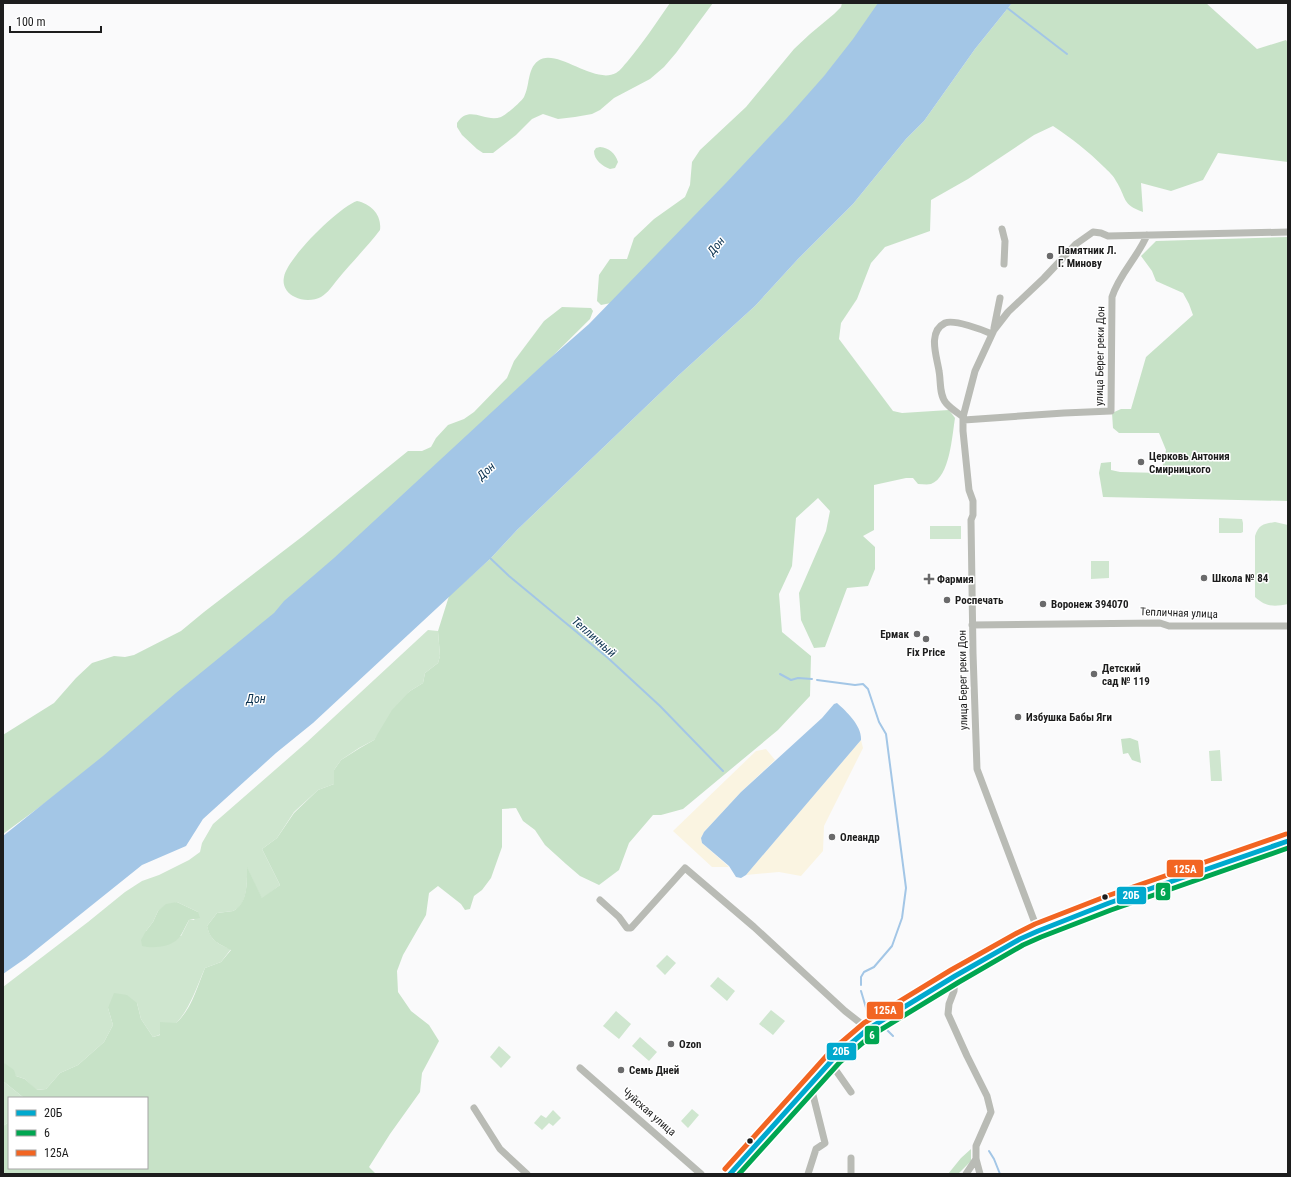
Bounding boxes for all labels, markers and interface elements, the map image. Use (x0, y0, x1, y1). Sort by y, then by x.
scale bar (10, 8, 101, 34)
text: 100 m (16, 15, 46, 29)
water label: Дон (704, 234, 728, 259)
place label: Памятник Л. Г. Минову (1058, 244, 1117, 270)
marker: Памятник Л. Г. Минову (1045, 251, 1055, 261)
street label: улица Берег реки Дон (1093, 306, 1107, 406)
place label: Церковь Антония Смирницкого (1149, 450, 1230, 476)
marker: Церковь Антония Смирницкого (1136, 457, 1146, 467)
water label: Дон (473, 459, 498, 483)
place label: Школа № 84 (1212, 572, 1269, 585)
place label: Фармия (937, 573, 974, 586)
marker: Школа № 84 (1199, 573, 1209, 583)
marker: Фармия (924, 574, 934, 584)
place label: Роспечать (955, 594, 1004, 607)
marker: Роспечать (942, 595, 952, 605)
place label: Воронеж 394070 (1051, 598, 1129, 611)
marker: Воронеж 394070 (1038, 599, 1048, 609)
street label: Тепличная улица (1140, 605, 1218, 621)
water label: Тепличный (569, 614, 619, 660)
place label: Ермак (880, 628, 909, 641)
marker: Ермак (912, 629, 922, 639)
street label: улица Берег реки Дон (956, 630, 970, 730)
marker: Fix Price (921, 634, 931, 644)
place label: Fix Price (907, 646, 945, 659)
place label: Детский сад № 119 (1102, 662, 1150, 688)
marker: Детский сад № 119 (1089, 669, 1099, 679)
water label: Дон (245, 692, 266, 706)
place label: Избушка Бабы Яги (1026, 711, 1112, 724)
marker: Избушка Бабы Яги (1013, 712, 1023, 722)
place label: Олеандр (840, 831, 880, 844)
marker: Олеандр (827, 832, 837, 842)
line badge: 125А (1166, 859, 1204, 878)
text: 125А (1173, 863, 1197, 876)
line badge: 6 (1155, 882, 1171, 901)
line badge: 20Б (1116, 886, 1147, 905)
text: 6 (1160, 886, 1166, 899)
text: 20Б (1122, 889, 1140, 902)
unlabelled marker (1100, 892, 1110, 902)
line badge: 125А (866, 1001, 904, 1020)
text: 125А (873, 1004, 897, 1017)
line badge: 6 (864, 1025, 880, 1045)
text: 6 (869, 1029, 875, 1042)
place label: Ozon (679, 1038, 701, 1051)
marker: Ozon (666, 1039, 676, 1049)
line badge: 20Б (826, 1042, 857, 1061)
text: 20Б (832, 1045, 850, 1058)
place label: Семь Дней (629, 1064, 679, 1077)
marker: Семь Дней (616, 1065, 626, 1075)
street label: Чуйская улица (620, 1085, 678, 1139)
legend (8, 1097, 148, 1169)
text: 20Б (44, 1106, 63, 1120)
text: 6 (44, 1126, 50, 1140)
unlabelled marker (745, 1136, 755, 1146)
text: 125А (44, 1146, 69, 1160)

